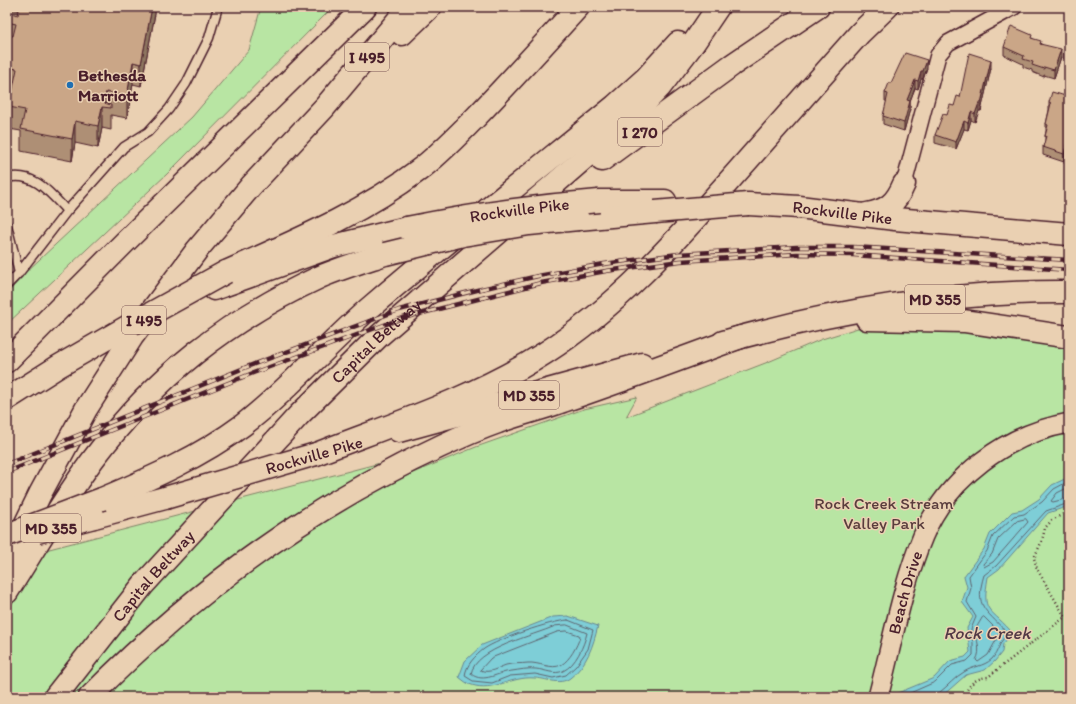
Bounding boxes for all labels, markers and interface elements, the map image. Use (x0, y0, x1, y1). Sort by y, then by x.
road number: I 495 (345, 43, 389, 71)
place label: Bethesda Marriott (78, 65, 146, 105)
marker: Bethesda Marriott (65, 80, 75, 90)
road number: I 270 (618, 118, 662, 146)
street label: Rockville Pike (468, 194, 570, 226)
street label: Rockville Pike (792, 197, 894, 229)
road number: MD 355 (905, 285, 965, 313)
street label: Capital Beltway (327, 294, 425, 388)
road number: I 495 (122, 306, 166, 334)
road number: MD 355 (499, 381, 559, 409)
street label: Rockville Pike (263, 432, 365, 478)
park label: Rock Creek Stream Valley Park (814, 493, 954, 533)
road number: MD 355 (21, 514, 81, 542)
street label: Capital Beltway (108, 526, 198, 626)
street label: Beach Drive (884, 548, 926, 636)
water label: Rock Creek (944, 622, 1032, 644)

